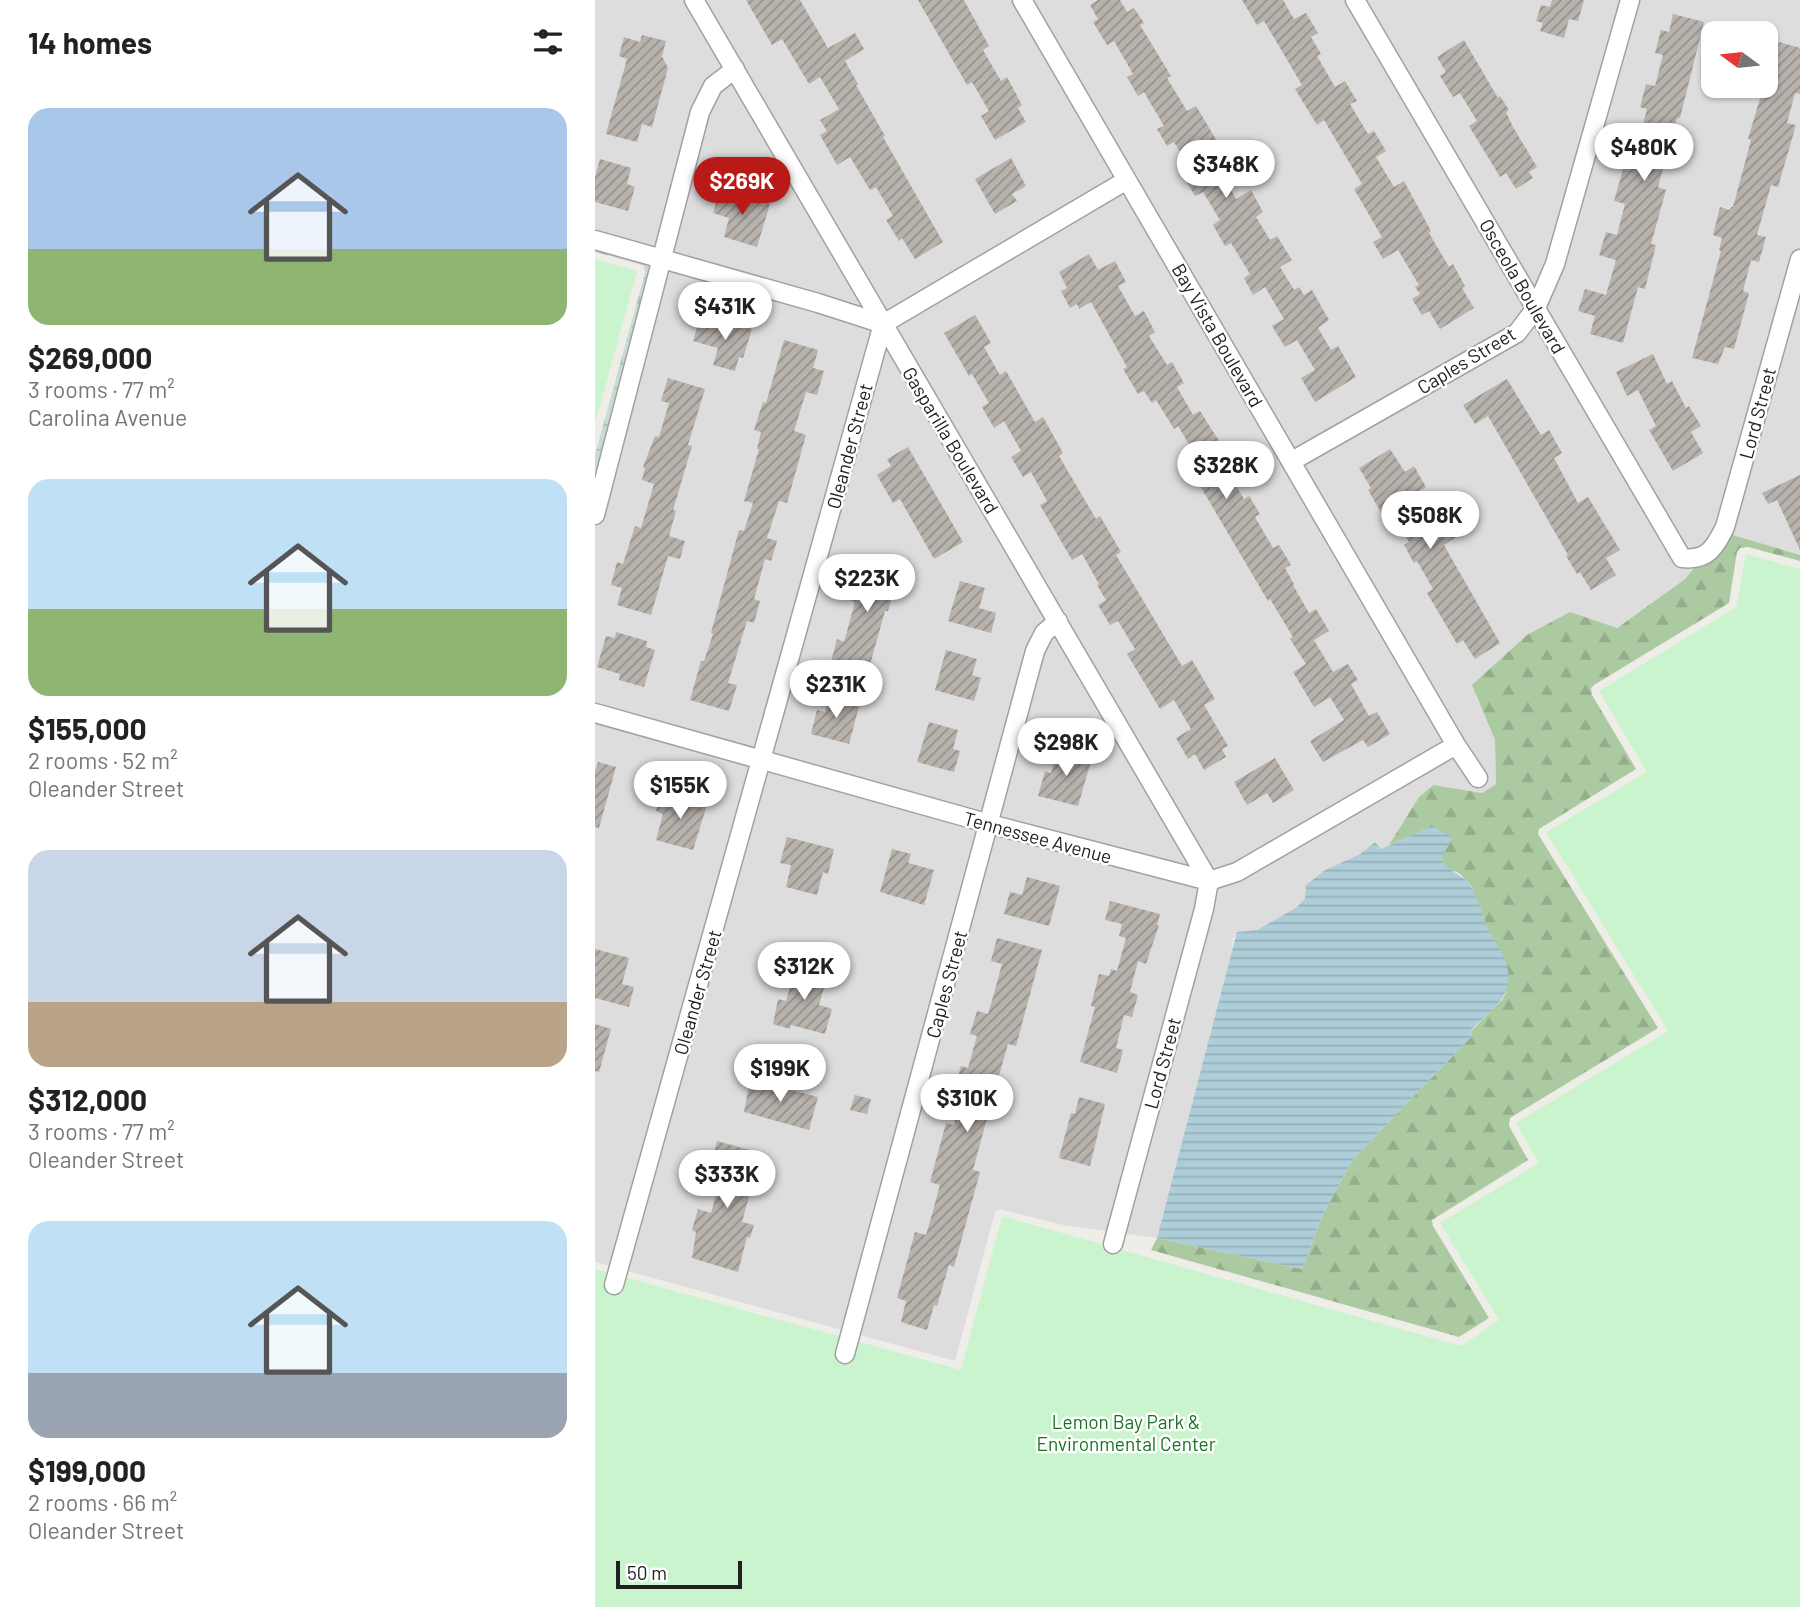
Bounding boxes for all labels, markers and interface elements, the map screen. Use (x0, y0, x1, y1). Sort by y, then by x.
north arrow (1701, 21, 1778, 98)
map controls (1701, 21, 1778, 98)
icon: filters (529, 23, 567, 61)
text: 14 homes (28, 24, 152, 60)
pin: $480K (1595, 124, 1693, 183)
text: $480K (1610, 132, 1678, 160)
pin: $348K (1177, 140, 1275, 200)
text: $348K (1193, 149, 1259, 177)
icon: home (235, 154, 361, 280)
pin: $269K (693, 158, 791, 217)
text: $269K (710, 166, 775, 194)
street label: Osceola Boulevard (1475, 215, 1571, 357)
street label: Bay Vista Boulevard (1168, 259, 1268, 411)
pin: $431K (676, 282, 774, 342)
text: $431K (694, 291, 756, 319)
street label: Caples Street (1413, 322, 1519, 398)
text: $269,000 (28, 339, 152, 375)
street label: Gasparilla Boulevard (898, 363, 1004, 517)
street label: Lord Street (1734, 365, 1780, 461)
text: 3 rooms · 77 m² (28, 375, 175, 403)
street label: Oleander Street (821, 381, 877, 511)
text: Carolina Avenue (28, 403, 187, 431)
pin: $328K (1177, 442, 1275, 501)
text: $328K (1193, 450, 1259, 478)
pin: $508K (1381, 491, 1479, 551)
text: $508K (1397, 500, 1463, 528)
icon: home (235, 525, 361, 651)
pin: $223K (818, 554, 916, 614)
text: $223K (834, 563, 900, 591)
pin: $231K (787, 660, 885, 720)
text: $231K (806, 669, 866, 697)
text: $155,000 (28, 710, 147, 746)
pin: $298K (1017, 718, 1115, 778)
text: $298K (1033, 727, 1099, 755)
text: 2 rooms · 52 m² (28, 746, 178, 774)
pin: $155K (631, 762, 729, 821)
text: $155K (650, 770, 710, 798)
text: Oleander Street (28, 774, 184, 802)
street label: Tennessee Avenue (961, 806, 1115, 868)
icon: home (235, 896, 361, 1022)
street label: Oleander Street (668, 927, 726, 1057)
street label: Caples Street (921, 928, 971, 1040)
pin: $312K (755, 942, 853, 1002)
text: $312K (774, 951, 834, 979)
street label: Lord Street (1139, 1015, 1185, 1111)
pin: $199K (731, 1044, 829, 1104)
text: $199K (750, 1053, 810, 1081)
pin: $310K (918, 1074, 1016, 1134)
text: $312,000 (28, 1081, 147, 1117)
text: $310K (936, 1083, 998, 1111)
text: 3 rooms · 77 m² (28, 1117, 175, 1145)
text: Oleander Street (28, 1145, 184, 1173)
pin: $333K (678, 1150, 776, 1210)
text: $333K (695, 1159, 759, 1187)
icon: home (235, 1267, 361, 1393)
park label: Lemon Bay Park & Environmental Center (1036, 1410, 1216, 1455)
text: $199,000 (28, 1452, 146, 1488)
text: 2 rooms · 66 m² (28, 1488, 177, 1516)
text: Oleander Street (28, 1516, 184, 1544)
scale bar (616, 1558, 742, 1590)
text: 50 m (627, 1561, 667, 1584)

